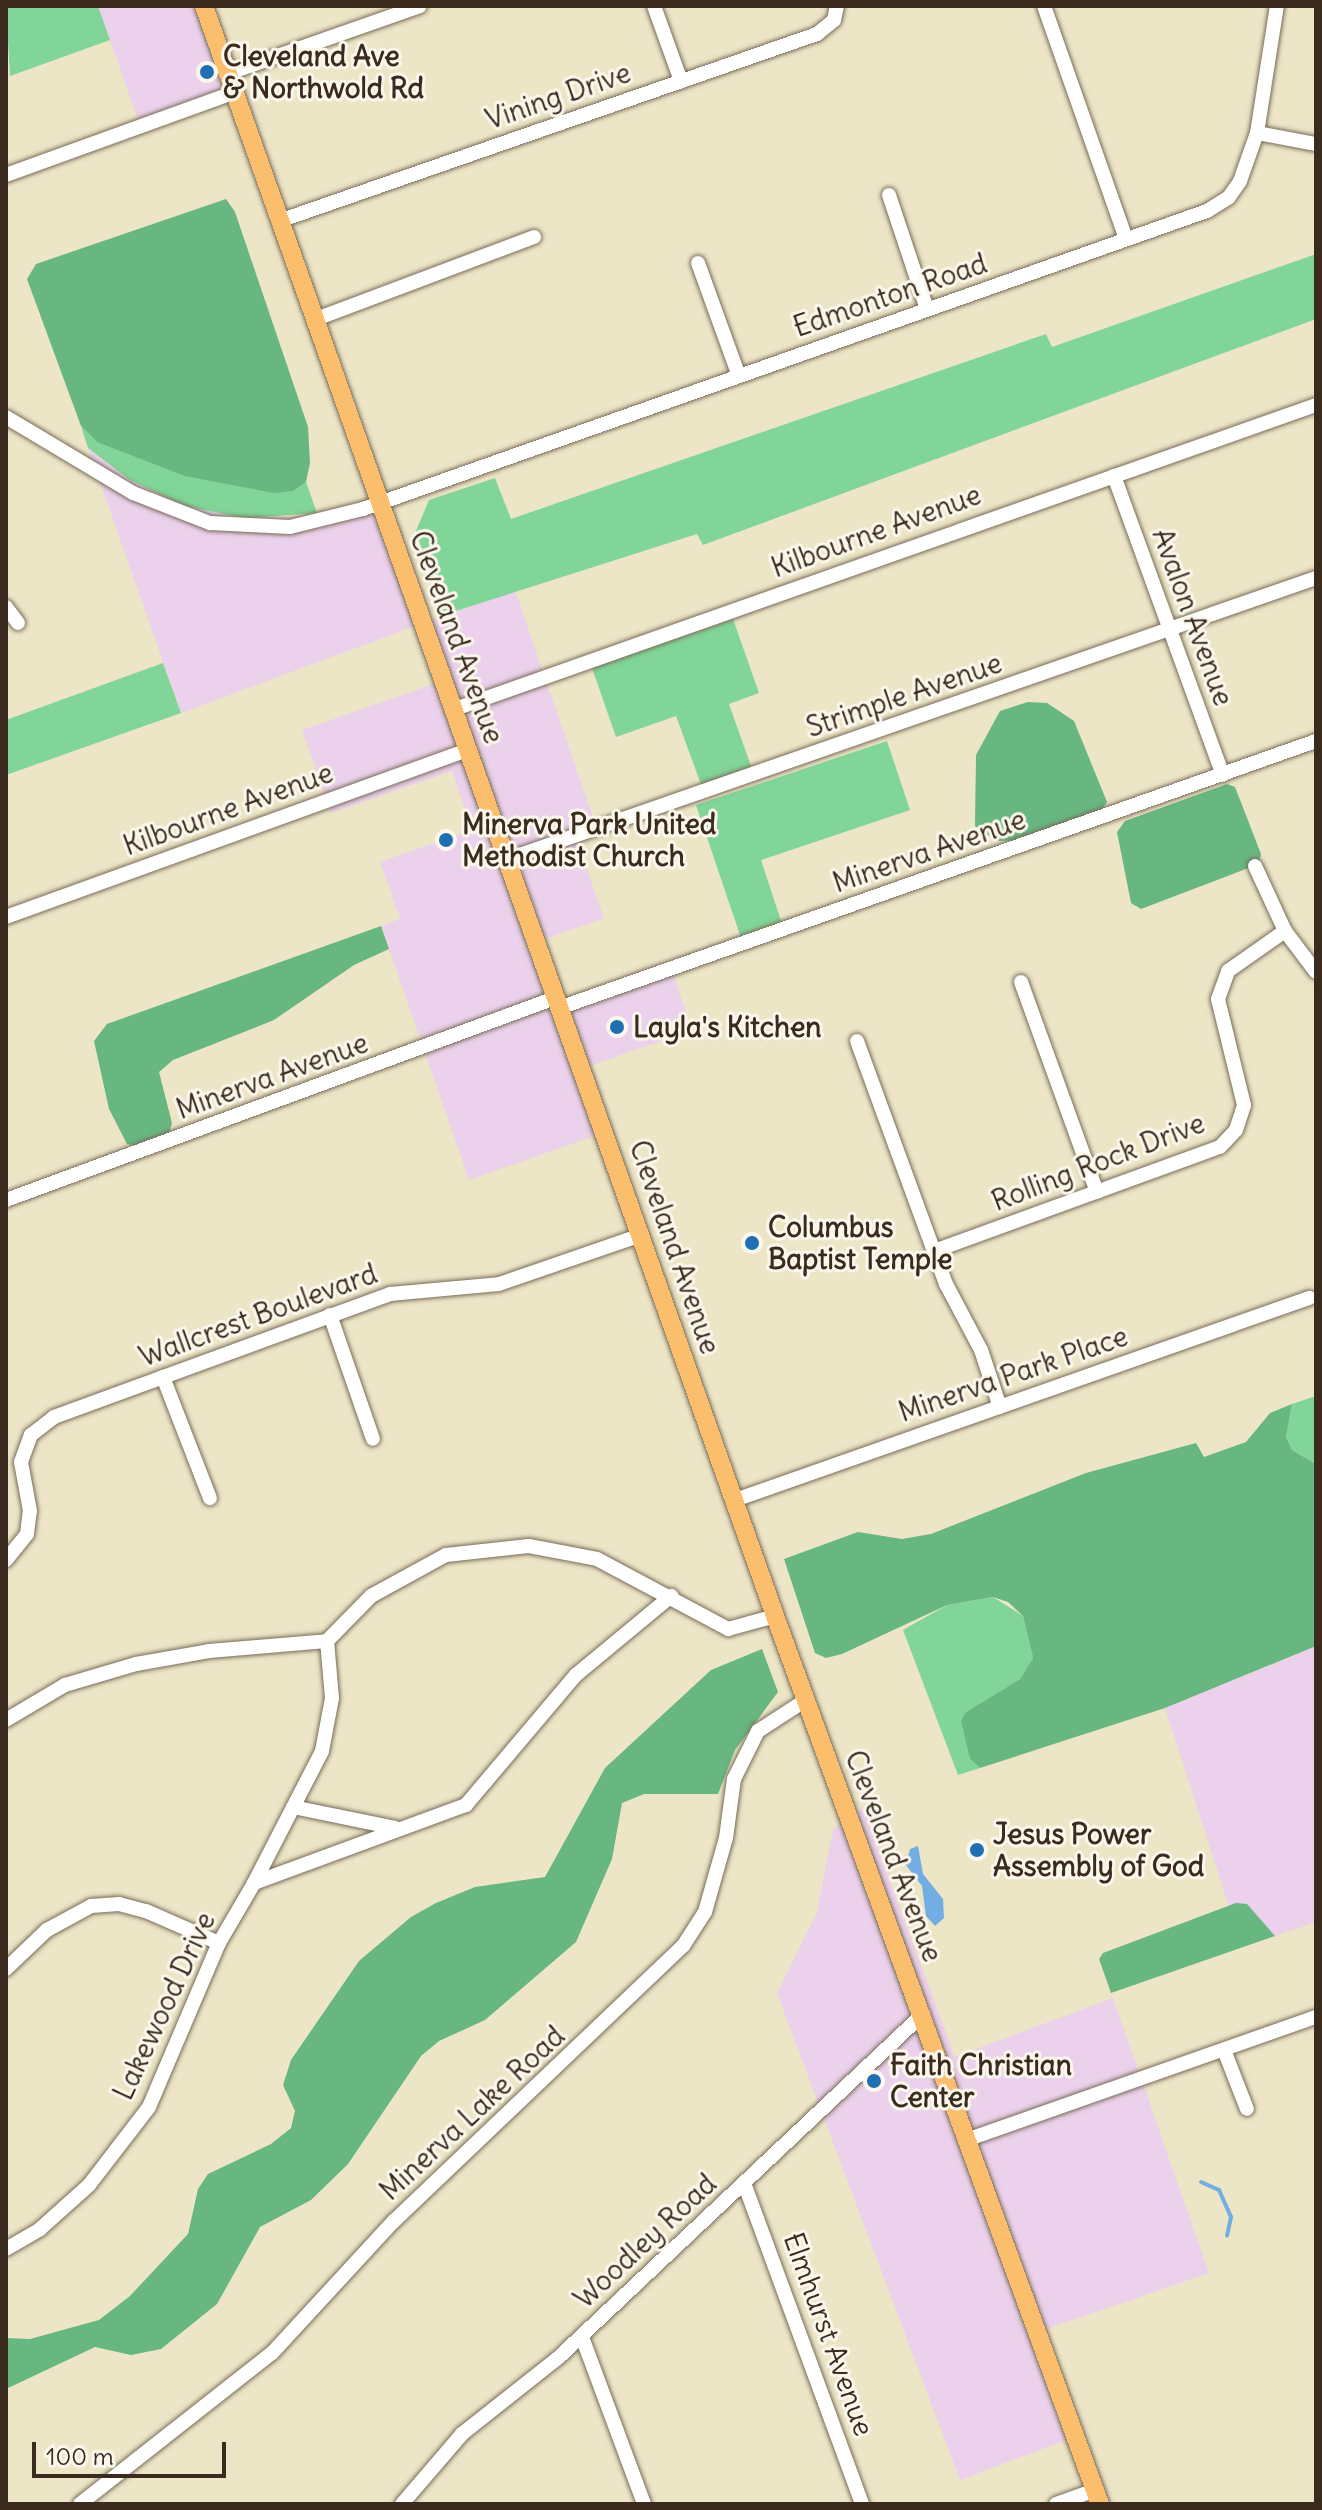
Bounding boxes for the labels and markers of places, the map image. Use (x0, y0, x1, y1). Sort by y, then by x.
place label: Cleveland Ave & Northwold Rd (223, 39, 424, 105)
marker: Cleveland Ave & Northwold Rd (198, 63, 216, 81)
place label: Minerva Park United Methodist Church (462, 807, 716, 873)
marker: Minerva Park United Methodist Church (437, 831, 455, 849)
place label: Layla's Kitchen (633, 1010, 821, 1044)
marker: Layla's Kitchen (608, 1018, 626, 1036)
place label: Columbus Baptist Temple (768, 1210, 952, 1276)
marker: Columbus Baptist Temple (743, 1234, 761, 1252)
place label: Jesus Power Assembly of God (993, 1817, 1204, 1883)
marker: Jesus Power Assembly of God (968, 1841, 986, 1859)
place label: Faith Christian Center (890, 2048, 1072, 2114)
marker: Faith Christian Center (865, 2072, 883, 2090)

